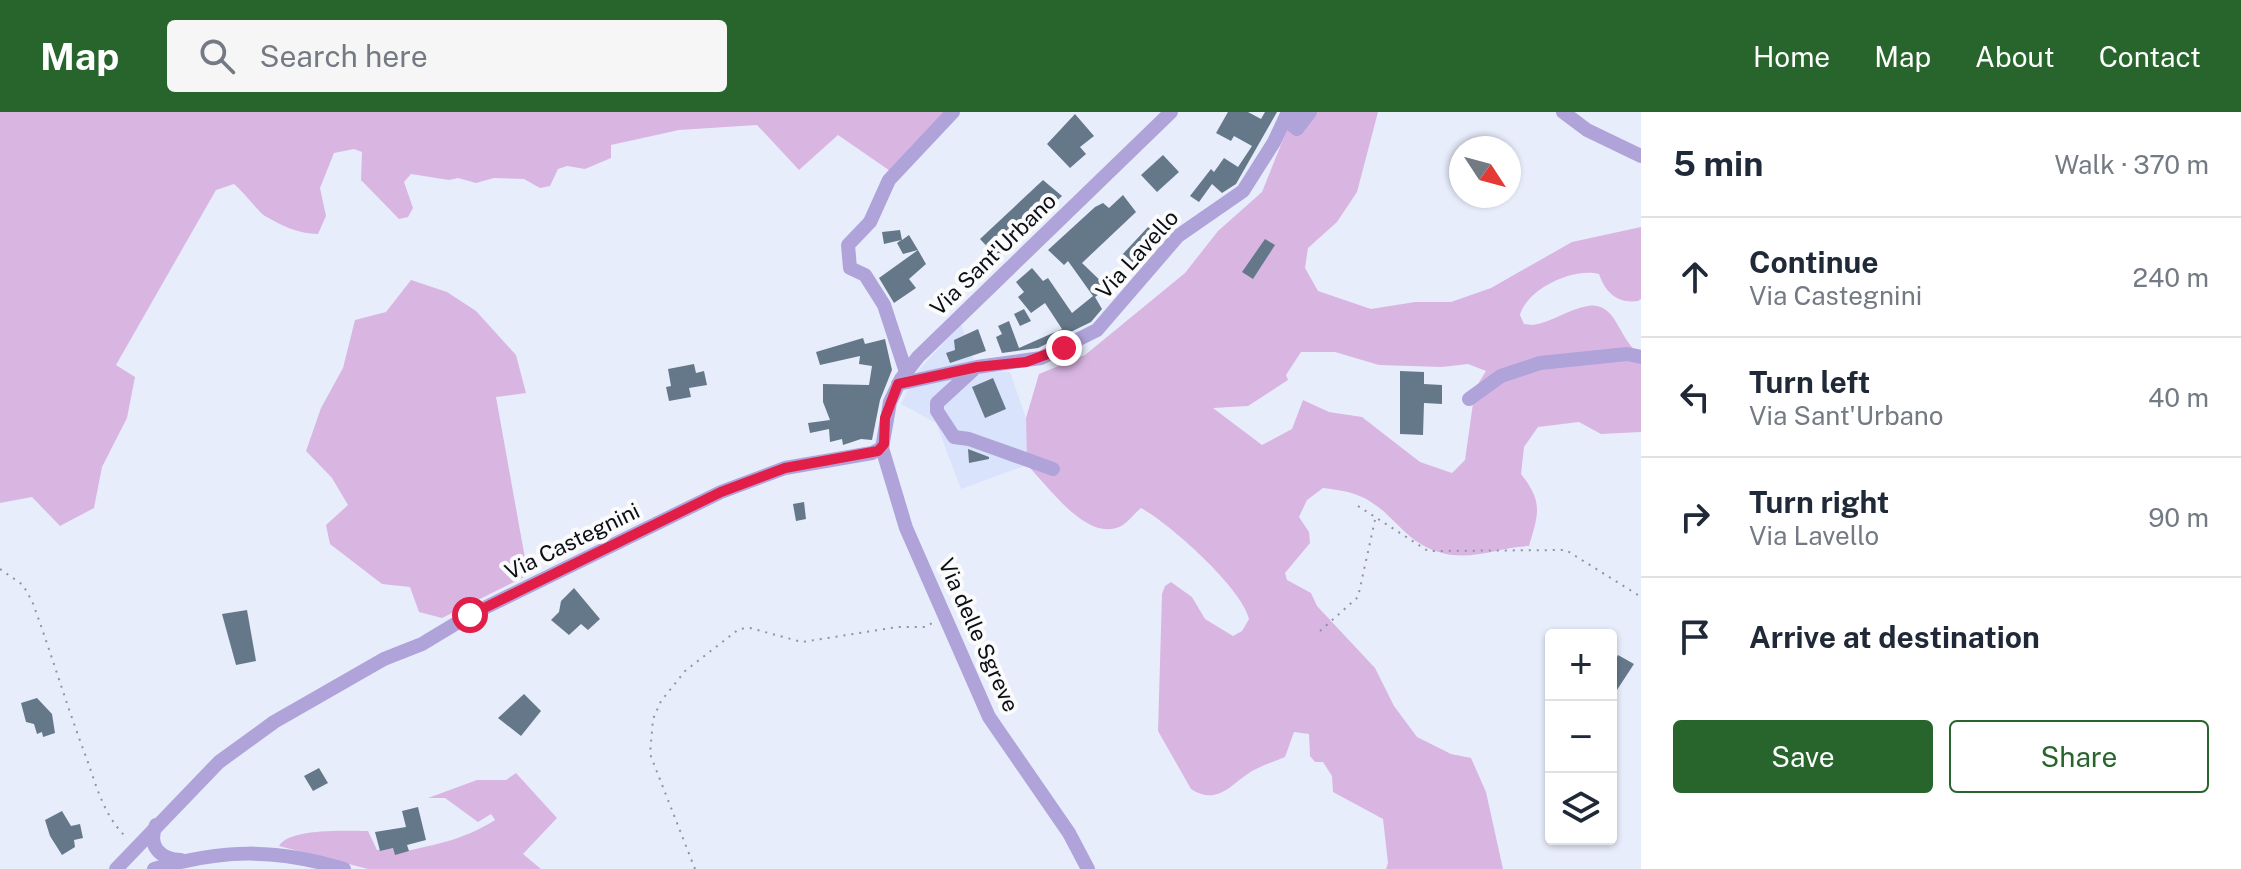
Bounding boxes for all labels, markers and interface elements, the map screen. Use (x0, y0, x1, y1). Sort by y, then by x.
search box (167, 20, 727, 92)
text: Map (40, 34, 119, 79)
icon: search (195, 34, 239, 78)
text: Search here (259, 38, 428, 74)
text: Home (1753, 40, 1830, 73)
text: Map (1874, 40, 1931, 73)
text: About (1975, 40, 2055, 73)
text: Contact (2099, 40, 2201, 73)
north arrow (1449, 136, 1521, 208)
text: 5 min (1673, 144, 1763, 184)
text: Walk · 370 m (2054, 149, 2209, 180)
street label: Via Sant'Urbano (925, 187, 1061, 321)
street label: Via Lavello (1090, 204, 1184, 304)
text: Continue (1749, 244, 1879, 280)
icon: ahead (1673, 255, 1717, 299)
text: 240 m (2132, 262, 2209, 293)
text: Via Castegnini (1749, 280, 1922, 311)
route end (1046, 330, 1082, 366)
text: Turn left (1749, 364, 1870, 400)
icon: left (1673, 375, 1717, 419)
text: 40 m (2148, 382, 2209, 413)
text: Via Sant'Urbano (1749, 400, 1944, 431)
text: Turn right (1749, 484, 1889, 520)
icon: right (1673, 495, 1717, 539)
street label: Via Castegnini (500, 497, 644, 585)
text: 90 m (2148, 502, 2209, 533)
text: Via Lavello (1749, 520, 1879, 551)
street label: Via delle Sgreve (934, 554, 1024, 716)
route start (452, 597, 488, 633)
icon: arrive (1673, 615, 1717, 659)
text: Arrive at destination (1749, 619, 2040, 655)
map controls (1545, 629, 1617, 845)
button: + (1545, 629, 1617, 701)
button: − (1545, 701, 1617, 773)
button: Save (1673, 720, 1933, 793)
button: Share (1949, 720, 2209, 793)
button: layers (1545, 773, 1617, 845)

